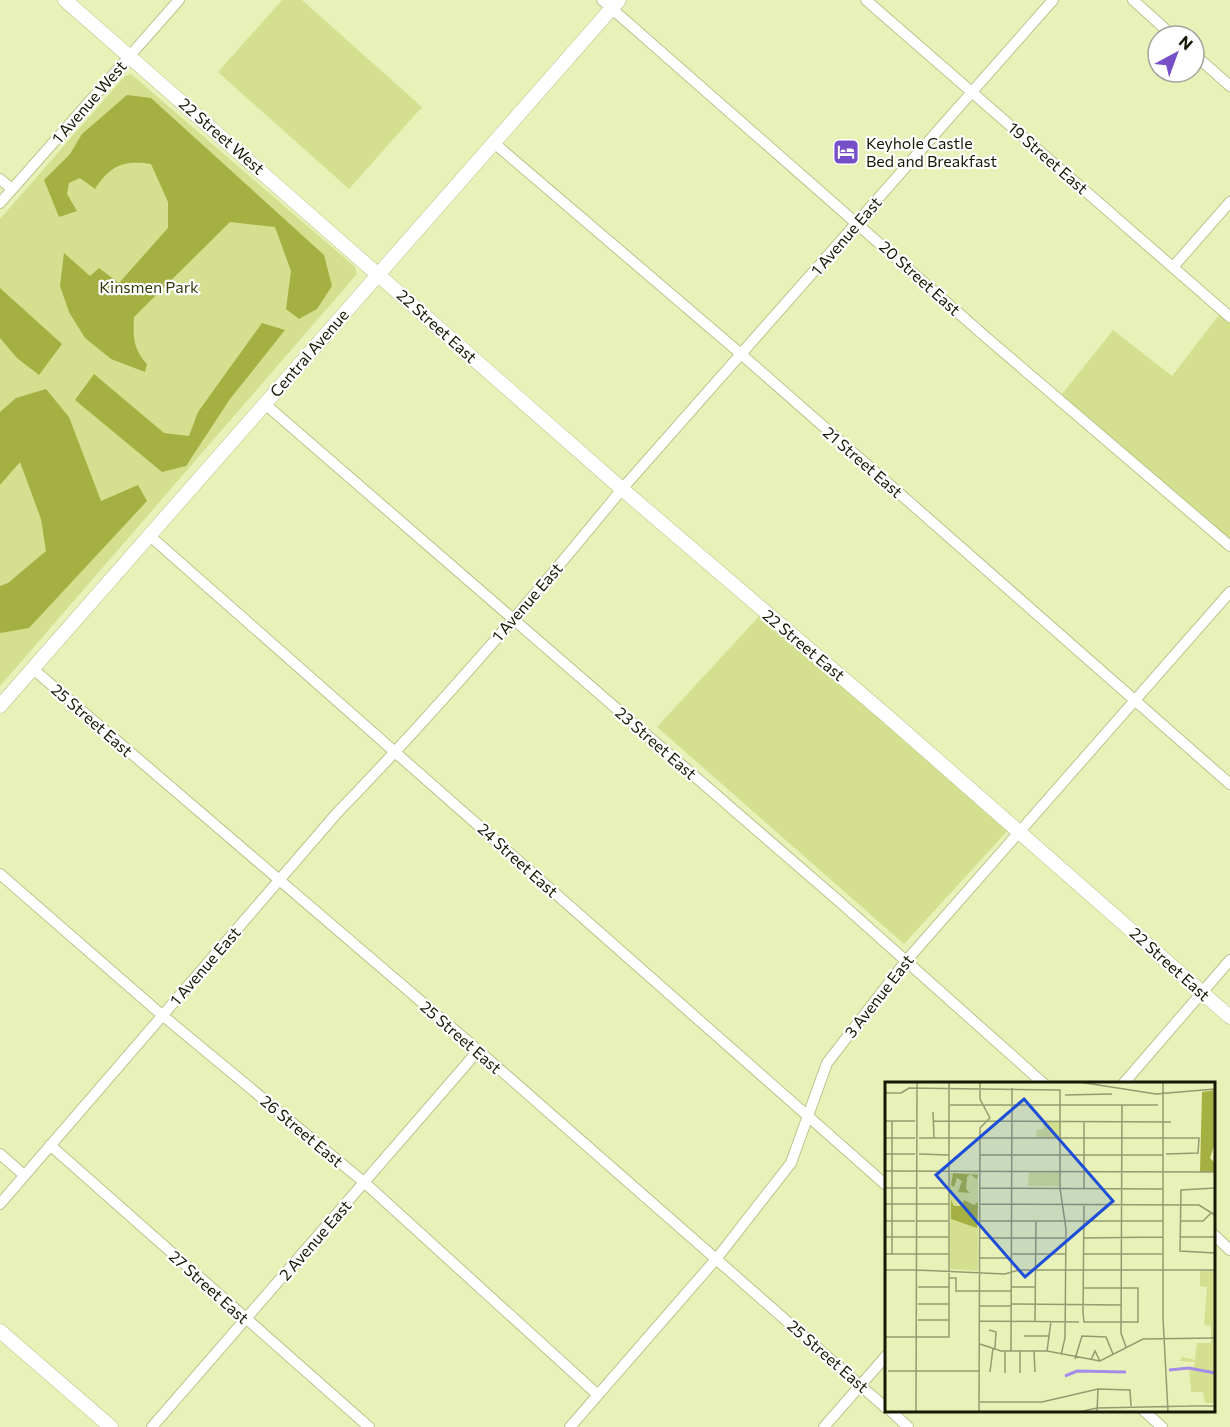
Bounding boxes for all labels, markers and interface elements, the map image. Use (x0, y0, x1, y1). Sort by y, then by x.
north arrow (1146, 24, 1206, 84)
text: N (1175, 31, 1197, 53)
street label: 1 Avenue West (47, 56, 130, 147)
street label: 22 Street West (176, 94, 269, 178)
street label: 19 Street East (1005, 118, 1092, 198)
place label: Keyhole Castle Bed and Breakfast (866, 133, 998, 170)
hotel icon: Keyhole Castle Bed and Breakfast (831, 137, 861, 167)
street label: 1 Avenue East (806, 192, 885, 279)
street label: 20 Street East (876, 236, 965, 319)
park label: Kinsmen Park (99, 277, 199, 296)
street label: 22 Street East (394, 285, 481, 367)
street label: Central Avenue (265, 305, 352, 400)
street label: 21 Street East (820, 422, 907, 501)
street label: 1 Avenue East (487, 558, 566, 645)
street label: 22 Street East (760, 605, 849, 685)
street label: 25 Street East (48, 679, 137, 760)
street label: 23 Street East (612, 702, 701, 783)
street label: 24 Street East (474, 819, 563, 901)
street label: 1 Avenue East (165, 922, 244, 1009)
street label: 22 Street East (1127, 923, 1214, 1005)
street label: 3 Avenue East (840, 950, 917, 1041)
street label: 25 Street East (417, 996, 506, 1077)
inset map (885, 1082, 1215, 1412)
street label: 26 Street East (257, 1091, 348, 1171)
street label: 2 Avenue East (275, 1195, 355, 1284)
street label: 27 Street East (166, 1246, 253, 1328)
street label: 25 Street East (784, 1315, 873, 1396)

